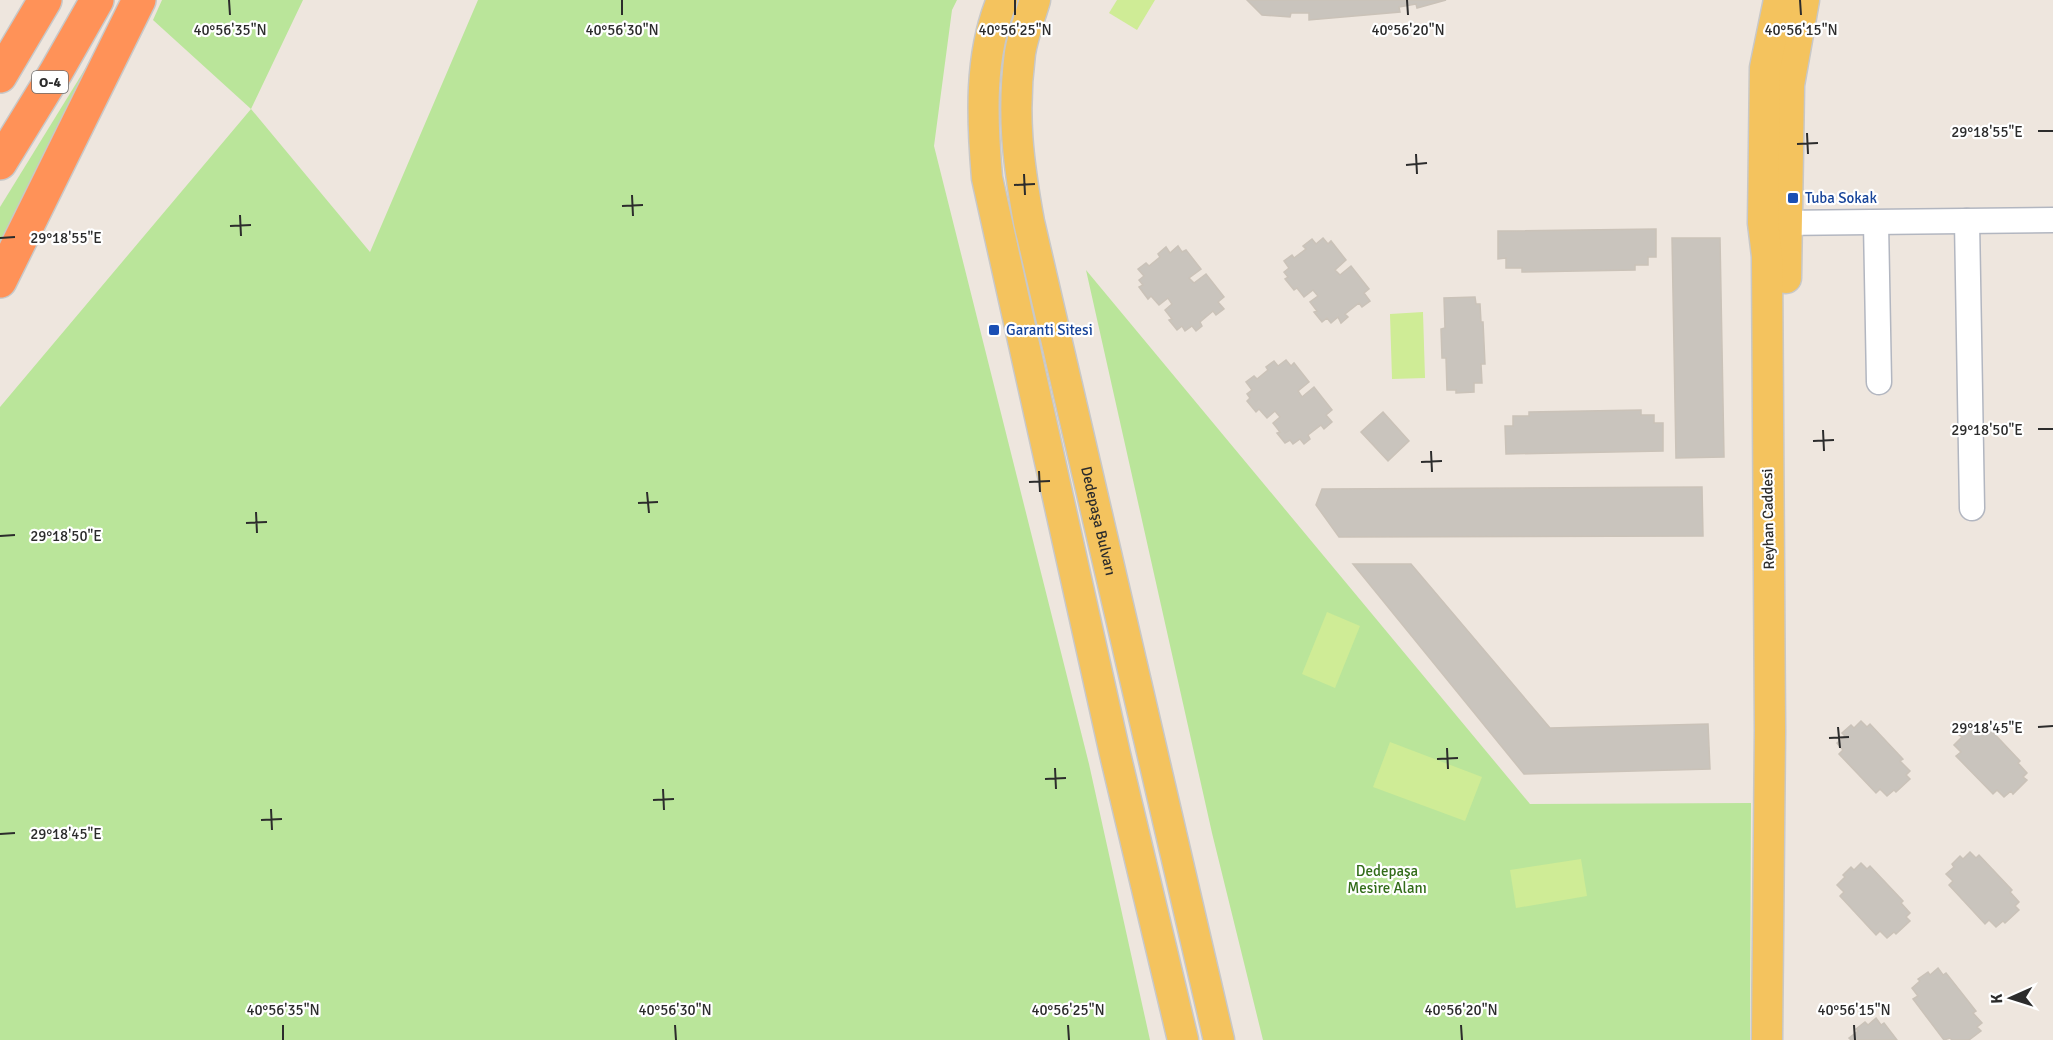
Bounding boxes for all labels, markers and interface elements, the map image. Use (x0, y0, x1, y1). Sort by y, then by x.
text: 40°56'35"N (193, 21, 267, 39)
text: 40°56'30"N (585, 21, 659, 39)
text: 40°56'25"N (978, 21, 1052, 39)
text: 40°56'20"N (1371, 21, 1445, 39)
text: 40°56'15"N (1764, 21, 1838, 39)
road number: O-4 (32, 71, 68, 93)
text: 29°18'55"E (1951, 123, 2023, 141)
place label: Tuba Sokak (1805, 189, 1877, 207)
marker: Tuba Sokak (1786, 191, 1800, 205)
text: 29°18'55"E (30, 229, 102, 247)
place label: Garanti Sitesi (1006, 321, 1093, 339)
marker: Garanti Sitesi (987, 323, 1001, 337)
text: 29°18'50"E (1951, 421, 2023, 439)
street label: Dedepaşa Bulvarı (1077, 465, 1120, 577)
street label: Reyhan Caddesi (1758, 468, 1778, 570)
text: 29°18'50"E (30, 527, 102, 545)
text: 29°18'45"E (1951, 719, 2023, 737)
text: 29°18'45"E (30, 825, 102, 843)
park label: Dedepaşa Mesire Alanı (1347, 862, 1427, 897)
north arrow (1981, 968, 2041, 1028)
text: K (1987, 993, 2007, 1004)
text: 40°56'35"N (246, 1001, 320, 1019)
text: 40°56'30"N (638, 1001, 712, 1019)
text: 40°56'25"N (1031, 1001, 1105, 1019)
text: 40°56'20"N (1424, 1001, 1498, 1019)
text: 40°56'15"N (1817, 1001, 1891, 1019)

